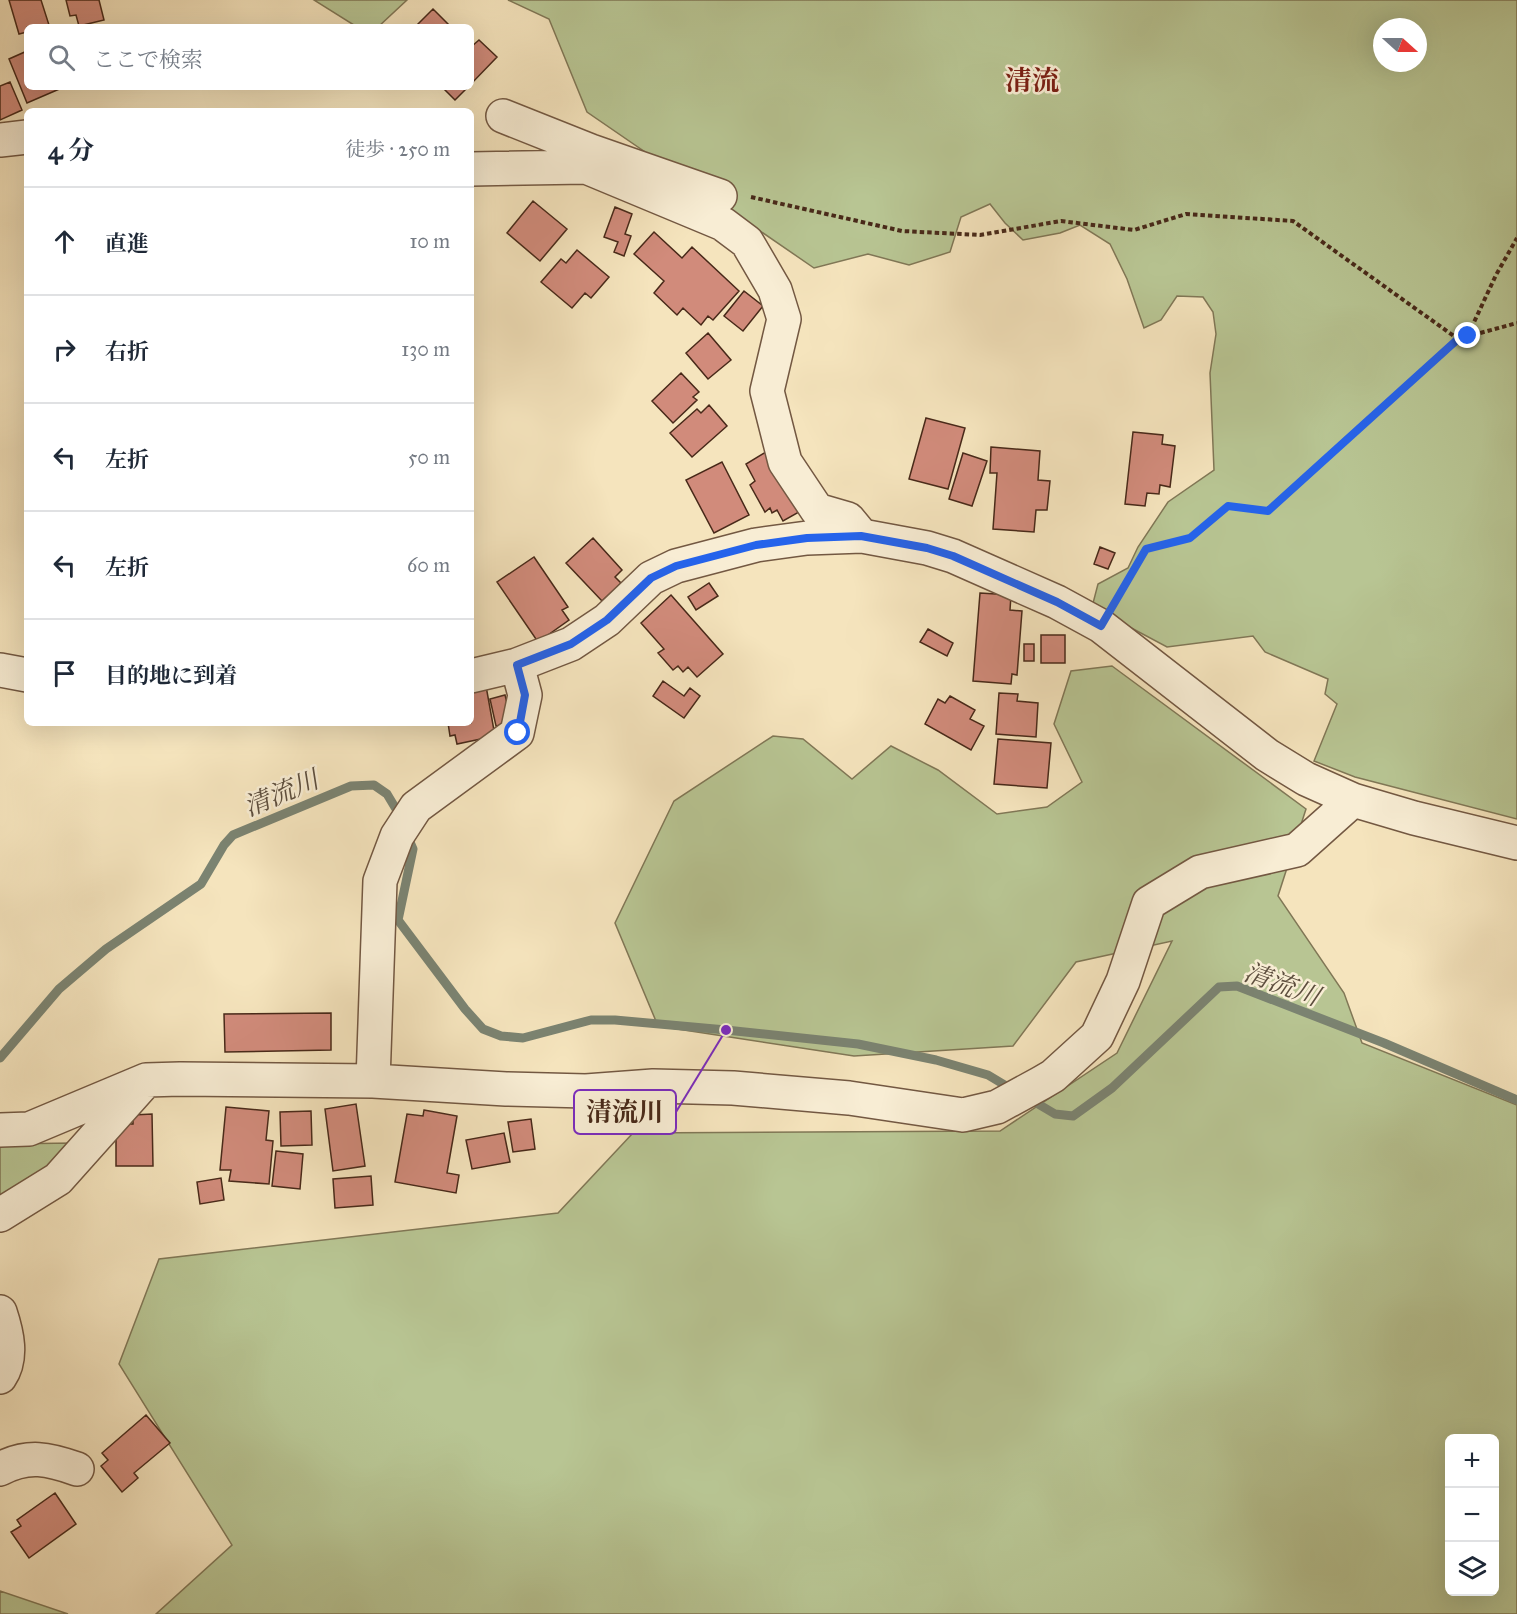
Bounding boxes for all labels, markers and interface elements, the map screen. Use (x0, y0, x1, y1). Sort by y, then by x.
north arrow (1373, 18, 1427, 72)
search box (24, 24, 474, 90)
icon: search (45, 41, 78, 74)
text: ここで検索 (93, 46, 203, 73)
district label: 清流 (1005, 64, 1059, 97)
text: 4 分 (48, 134, 94, 166)
text: 徒歩 · 250 m (345, 137, 450, 161)
icon: ahead (48, 225, 81, 258)
text: 10 m (409, 229, 450, 253)
text: 直進 (105, 230, 149, 257)
route end (1454, 322, 1480, 348)
icon: right (48, 333, 81, 366)
text: 130 m (401, 337, 450, 361)
text: 右折 (105, 338, 149, 365)
icon: left (48, 441, 81, 474)
text: 50 m (408, 445, 450, 469)
text: 左折 (105, 446, 149, 473)
icon: left (48, 549, 81, 582)
text: 60 m (407, 553, 450, 577)
text: 左折 (105, 554, 149, 581)
icon: arrive (48, 657, 81, 690)
text: 目的地に到着 (105, 662, 237, 689)
route start (504, 719, 530, 745)
water label: 清流川 (239, 762, 326, 823)
water label: 清流川 (1240, 956, 1327, 1013)
callout: 清流川 (574, 1090, 676, 1134)
text: 清流川 (586, 1096, 664, 1128)
map controls (1445, 1434, 1499, 1596)
button: + (1445, 1434, 1499, 1488)
button: − (1445, 1488, 1499, 1542)
button: layers (1445, 1542, 1499, 1596)

